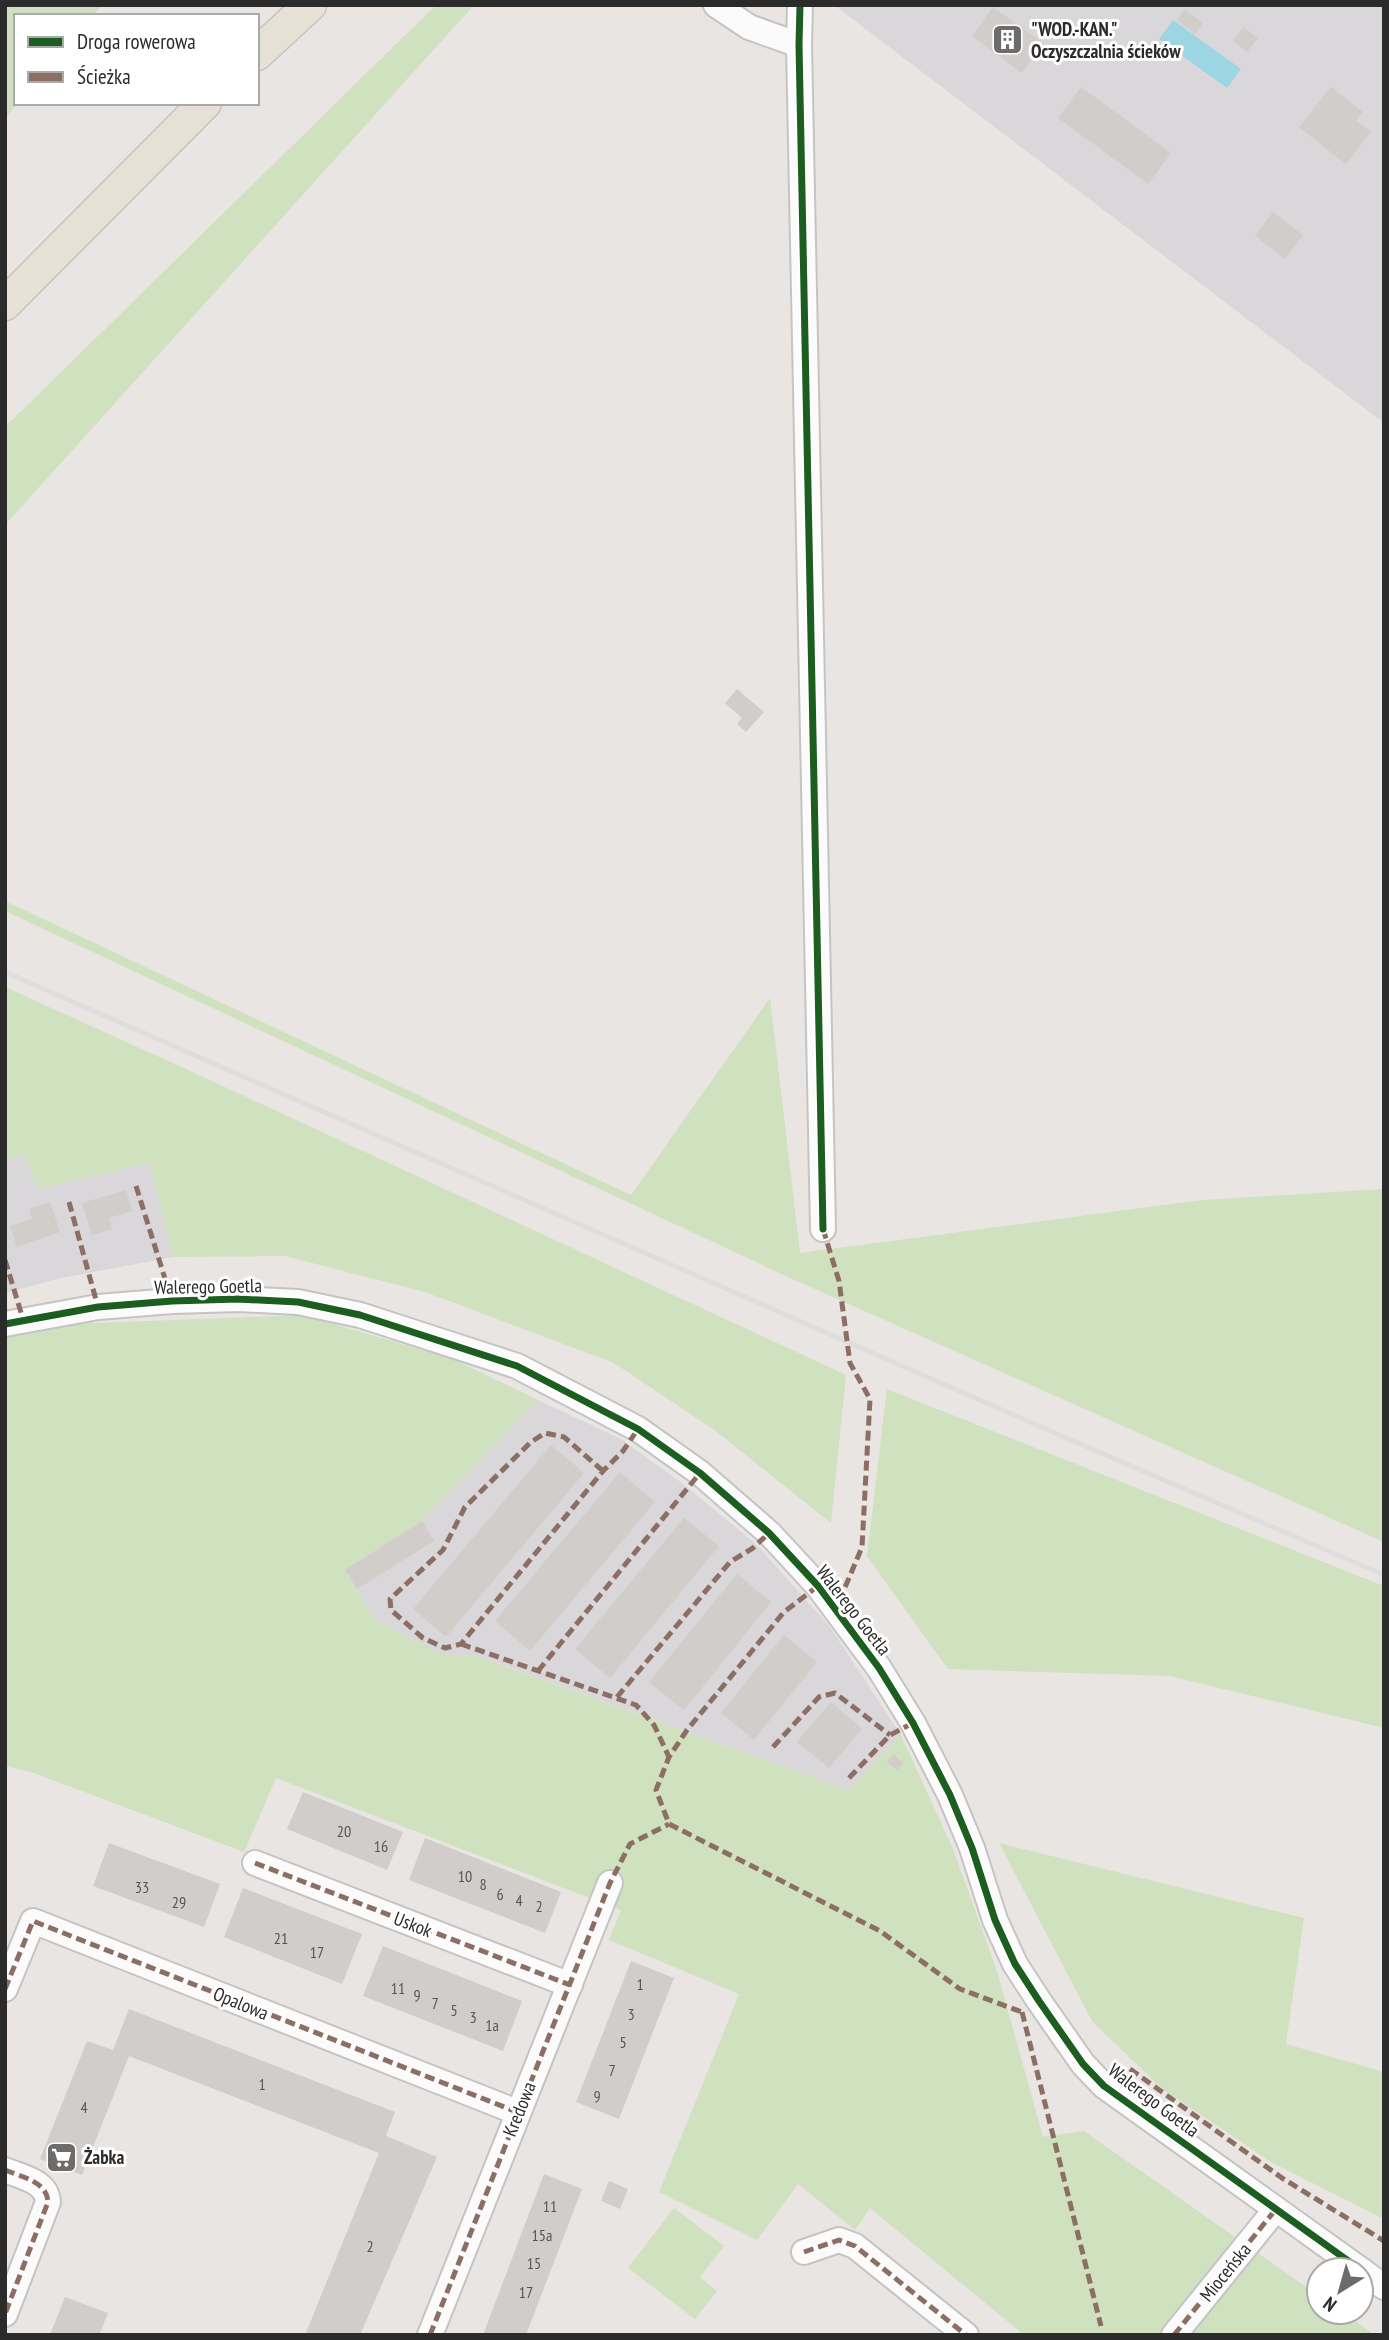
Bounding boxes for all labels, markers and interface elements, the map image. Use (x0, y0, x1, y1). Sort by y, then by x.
legend (14, 14, 259, 105)
place label: "WOD.-KAN." Oczyszczalnia ścieków (1031, 17, 1181, 63)
building icon: "WOD.-KAN." Oczyszczalnia ścieków (991, 23, 1025, 57)
text: Droga rowerowa (77, 28, 196, 55)
text: Ścieżka (77, 63, 131, 90)
street label: Walerego Goetla (154, 1273, 262, 1299)
street label: Walerego Goetla (811, 1560, 897, 1660)
house number: 20 (337, 1821, 351, 1841)
house number: 16 (374, 1836, 388, 1856)
house number: 10 (458, 1866, 472, 1886)
house number: 8 (479, 1874, 487, 1894)
house number: 33 (135, 1877, 149, 1897)
house number: 6 (496, 1884, 504, 1904)
house number: 4 (515, 1890, 523, 1910)
house number: 29 (172, 1892, 186, 1912)
house number: 2 (535, 1896, 543, 1916)
street label: Uskok (390, 1906, 436, 1942)
house number: 21 (274, 1928, 288, 1948)
house number: 17 (310, 1942, 324, 1962)
house number: 1 (636, 1974, 644, 1994)
house number: 11 (391, 1978, 405, 1998)
street label: Opalowa (210, 1981, 272, 2025)
house number: 9 (413, 1985, 421, 2005)
house number: 7 (431, 1993, 439, 2013)
house number: 5 (450, 2000, 458, 2020)
house number: 3 (627, 2004, 635, 2024)
house number: 3 (469, 2007, 477, 2027)
house number: 1a (485, 2015, 499, 2035)
house number: 5 (619, 2032, 627, 2052)
street label: Walerego Goetla (1104, 2058, 1204, 2142)
house number: 7 (608, 2060, 616, 2080)
house number: 1 (258, 2074, 266, 2094)
street label: Kredowa (497, 2078, 541, 2140)
house number: 9 (593, 2086, 601, 2106)
house number: 4 (80, 2097, 88, 2117)
supermarket icon: Żabka (44, 2140, 78, 2174)
place label: Żabka (84, 2145, 124, 2169)
house number: 11 (543, 2196, 557, 2216)
house number: 15a (532, 2225, 552, 2245)
house number: 2 (366, 2236, 374, 2256)
street label: Mioceńska (1194, 2238, 1256, 2306)
house number: 15 (527, 2253, 541, 2273)
north arrow (1305, 2256, 1375, 2326)
house number: 17 (519, 2282, 533, 2302)
text: N (1318, 2292, 1341, 2317)

